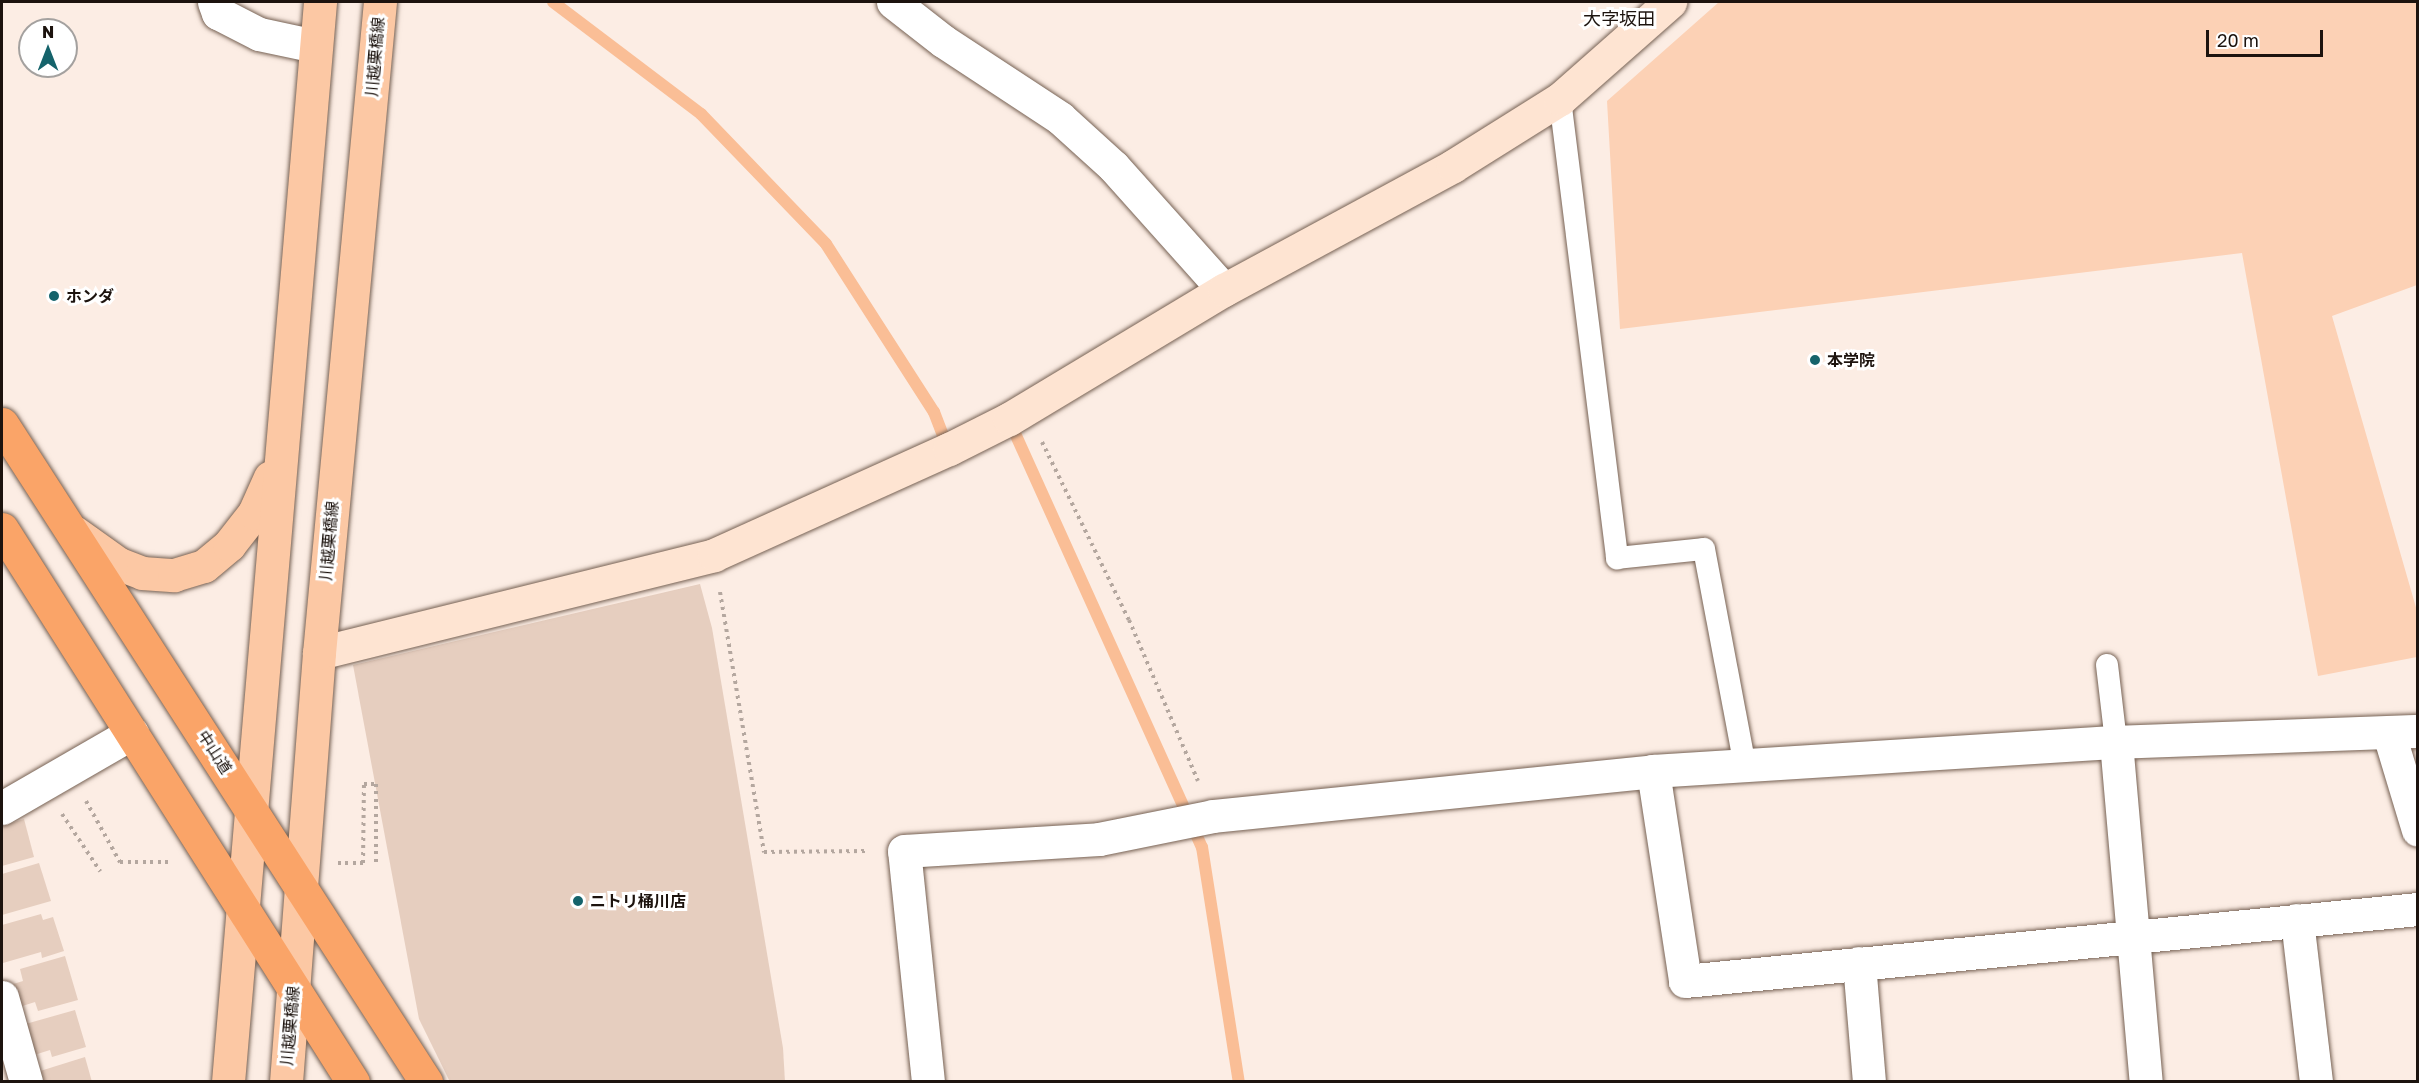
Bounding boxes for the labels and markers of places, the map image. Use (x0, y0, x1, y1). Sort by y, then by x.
place label: ホンダ (66, 286, 114, 306)
marker: ホンダ (47, 289, 61, 303)
place label: 本学院 (1827, 350, 1875, 370)
marker: 本学院 (1808, 353, 1822, 367)
place label: ニトリ桶川店 (590, 891, 686, 911)
marker: ニトリ桶川店 (571, 894, 585, 908)

